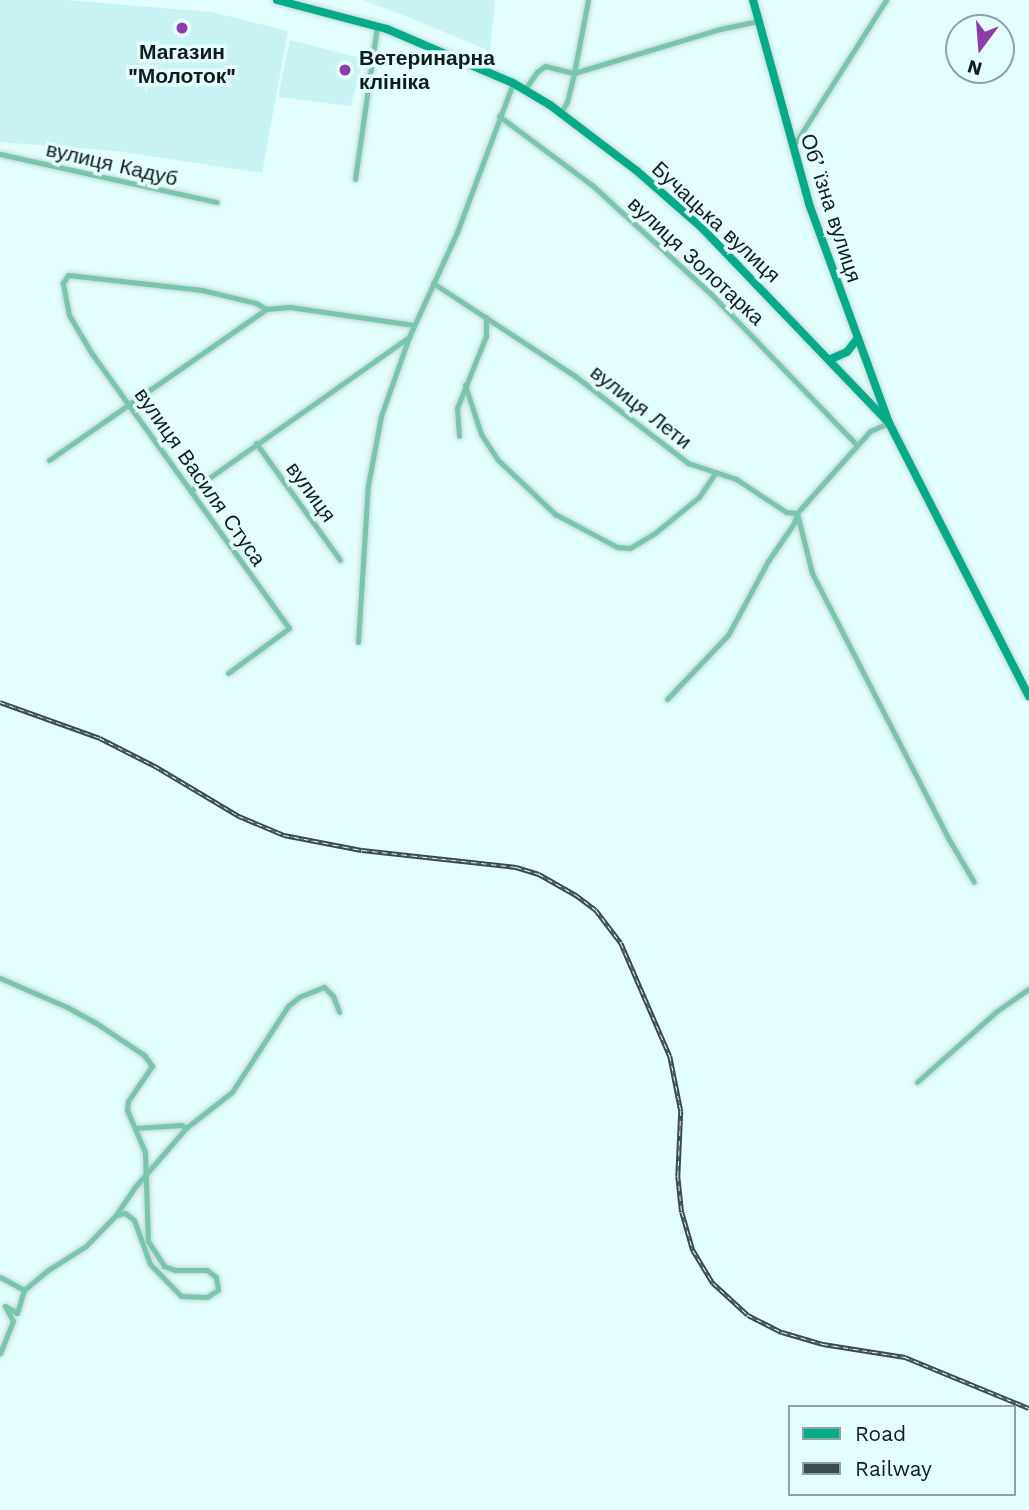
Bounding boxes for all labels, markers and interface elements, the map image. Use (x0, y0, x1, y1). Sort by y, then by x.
north arrow (945, 14, 1015, 84)
marker: Магазин "Молоток" (174, 20, 190, 36)
place label: Магазин "Молоток" (128, 39, 236, 89)
place label: Ветеринарна клініка (359, 45, 495, 95)
text: N (965, 55, 985, 81)
marker: Ветеринарна клініка (337, 62, 353, 78)
street label: Обʼїзна вулиця (795, 130, 867, 286)
street label: вулиця Кадуб (44, 137, 180, 191)
street label: Бучацька вулиця (647, 156, 785, 288)
street label: вулиця Золотарка (623, 191, 769, 331)
street label: вулиця Лети (585, 360, 697, 454)
street label: вулиця Василя Стуса (129, 383, 271, 571)
street label: вулиця (281, 457, 341, 527)
legend (788, 1405, 1015, 1496)
text: Road (855, 1421, 906, 1446)
text: Railway (855, 1456, 932, 1481)

